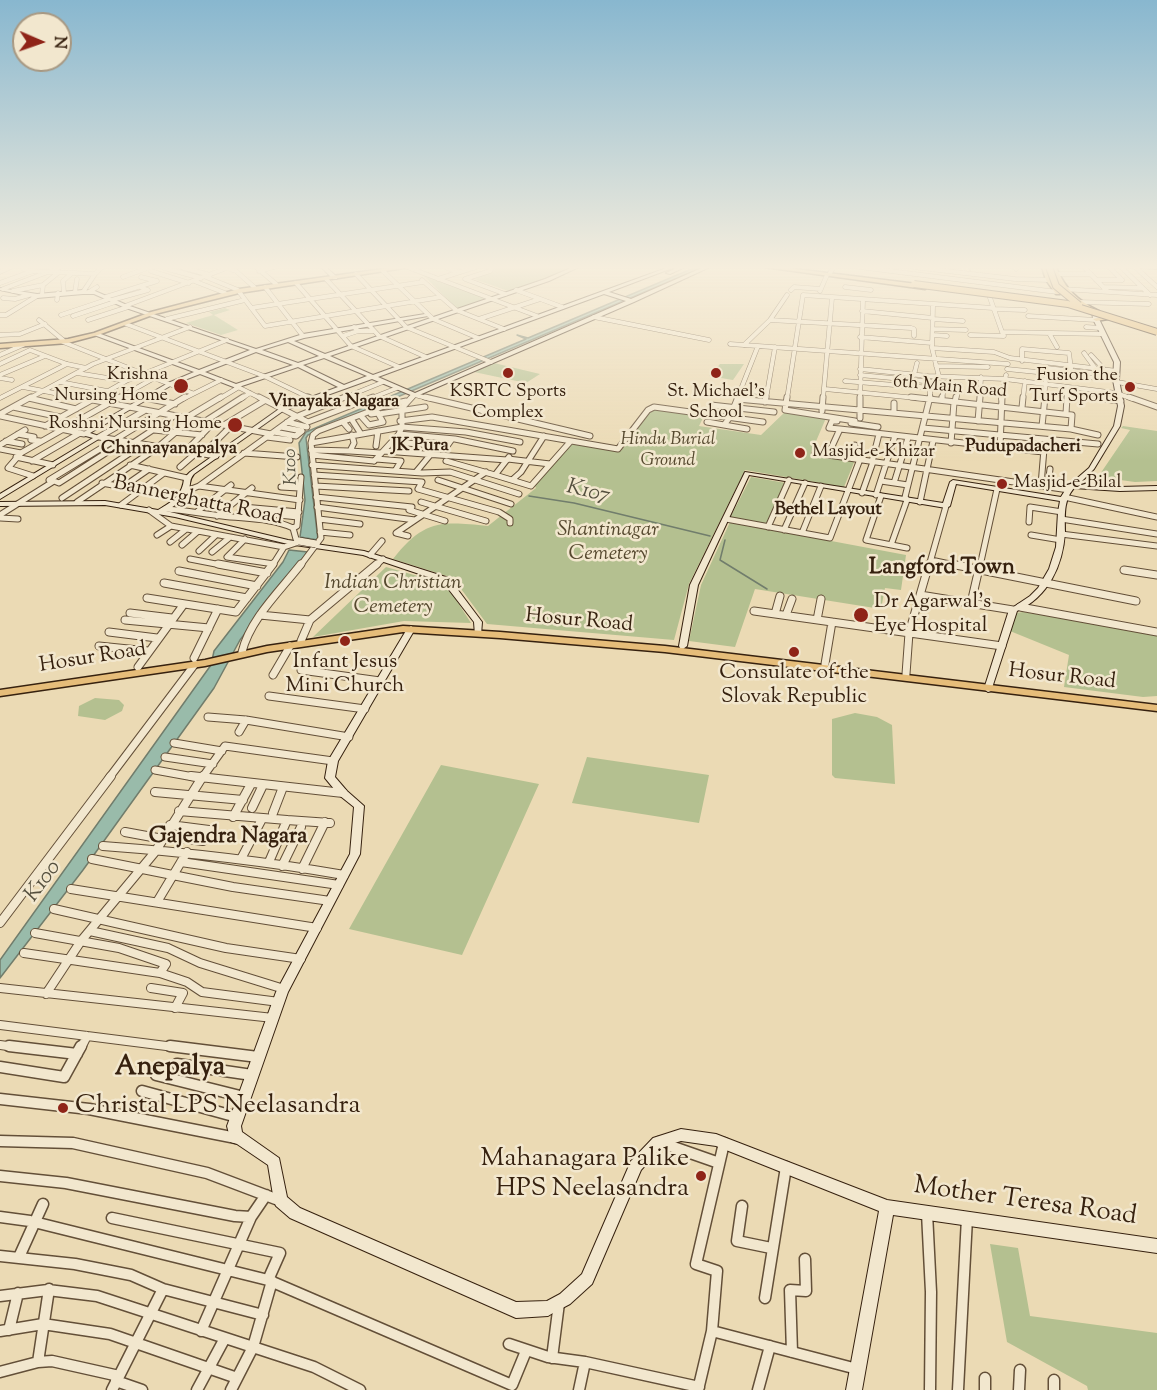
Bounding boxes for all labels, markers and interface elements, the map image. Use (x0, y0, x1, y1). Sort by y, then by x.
north arrow (12, 12, 72, 72)
text: N (47, 36, 70, 49)
place label: Krishna Nursing Home (54, 365, 168, 407)
marker: KSRTC Sports Complex (501, 366, 515, 380)
marker: St. Michael's School (709, 366, 723, 380)
place label: Fusion the Turf Sports (1029, 366, 1118, 409)
street label: 6th Main Road (892, 372, 1008, 404)
marker: Krishna Nursing Home (172, 377, 190, 395)
marker: Fusion the Turf Sports (1123, 380, 1137, 394)
place label: KSRTC Sports Complex (450, 382, 566, 424)
place label: St. Michael's School (667, 382, 765, 424)
district label: Vinayaka Nagara (269, 392, 399, 414)
place label: Roshni Nursing Home (49, 414, 222, 436)
marker: Roshni Nursing Home (226, 416, 244, 434)
park label: Hindu Burial Ground (621, 430, 715, 472)
district label: JK Pura (391, 436, 449, 458)
district label: Pudupadacheri (965, 437, 1081, 459)
district label: Chinnayanapalya (101, 439, 237, 461)
place label: Masjid-e-Khizar (812, 442, 935, 464)
marker: Masjid-e-Khizar (793, 446, 807, 460)
water label: K100 (281, 448, 303, 486)
street label: Bannerghatta Road (111, 472, 285, 532)
place label: Masjid-e-Bilal (1014, 473, 1121, 495)
water label: K107 (564, 475, 612, 511)
marker: Masjid-e-Bilal (995, 477, 1009, 491)
district label: Bethel Layout (774, 500, 882, 522)
park label: Shantinagar Cemetery (557, 518, 659, 568)
district label: Langford Town (869, 556, 1015, 582)
park label: Indian Christian Cemetery (324, 571, 462, 621)
place label: Dr Agarwal's Eye Hospital (874, 590, 991, 640)
street label: Hosur Road (524, 605, 634, 639)
marker: Dr Agarwal's Eye Hospital (852, 606, 870, 624)
marker: Infant Jesus Mini Church (338, 634, 352, 648)
street label: Hosur Road (38, 638, 148, 680)
marker: Consulate of the Slovak Republic (787, 645, 801, 659)
place label: Infant Jesus Mini Church (286, 650, 404, 700)
street label: Hosur Road (1007, 660, 1117, 696)
place label: Consulate of the Slovak Republic (719, 661, 869, 711)
district label: Gajendra Nagara (149, 825, 307, 851)
water label: K100 (20, 856, 68, 908)
district label: Anepalya (115, 1053, 225, 1085)
place label: Christal LPS Neelasandra (75, 1092, 361, 1124)
marker: Christal LPS Neelasandra (56, 1101, 70, 1115)
place label: Mahanagara Palike HPS Neelasandra (481, 1145, 689, 1206)
marker: Mahanagara Palike HPS Neelasandra (694, 1169, 708, 1183)
street label: Mother Teresa Road (911, 1172, 1139, 1234)

